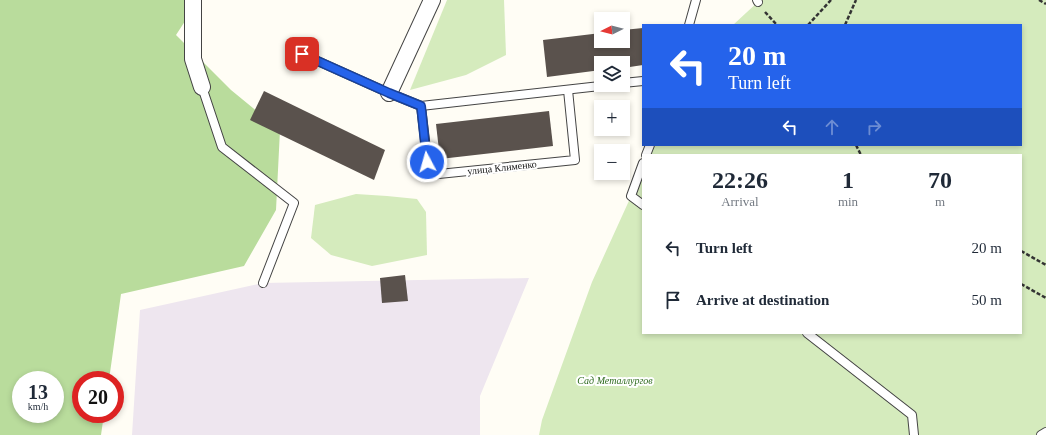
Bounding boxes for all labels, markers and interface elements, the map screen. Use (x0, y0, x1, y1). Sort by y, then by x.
north arrow (594, 12, 630, 48)
map controls (594, 12, 630, 180)
pin (285, 37, 319, 71)
icon: left (662, 40, 714, 92)
text: 20 m (728, 40, 786, 71)
icon: arrive (291, 43, 313, 65)
button: layers (594, 56, 630, 92)
text: Turn left (728, 73, 791, 93)
button: + (594, 100, 630, 136)
icon: left (779, 116, 801, 138)
icon: ahead (821, 116, 843, 138)
icon: right (863, 116, 885, 138)
position arrow (406, 141, 448, 183)
button: − (594, 144, 630, 180)
street label: улица Клименко (467, 158, 537, 177)
text: 22:26 (712, 167, 768, 193)
text: 1 (842, 167, 854, 193)
text: 70 (928, 167, 952, 193)
text: Arrival (721, 194, 759, 209)
text: min (838, 194, 858, 209)
text: m (935, 194, 945, 209)
icon: left (662, 237, 684, 259)
text: Turn left (696, 240, 753, 256)
text: 20 m (972, 240, 1002, 256)
icon: arrive (662, 289, 684, 311)
text: Arrive at destination (696, 292, 829, 308)
text: 50 m (972, 292, 1002, 308)
speed limit sign: 20 (72, 371, 124, 423)
park label: Сад Металлургов (577, 375, 653, 386)
text: 13 (28, 381, 48, 403)
text: km/h (28, 401, 48, 412)

